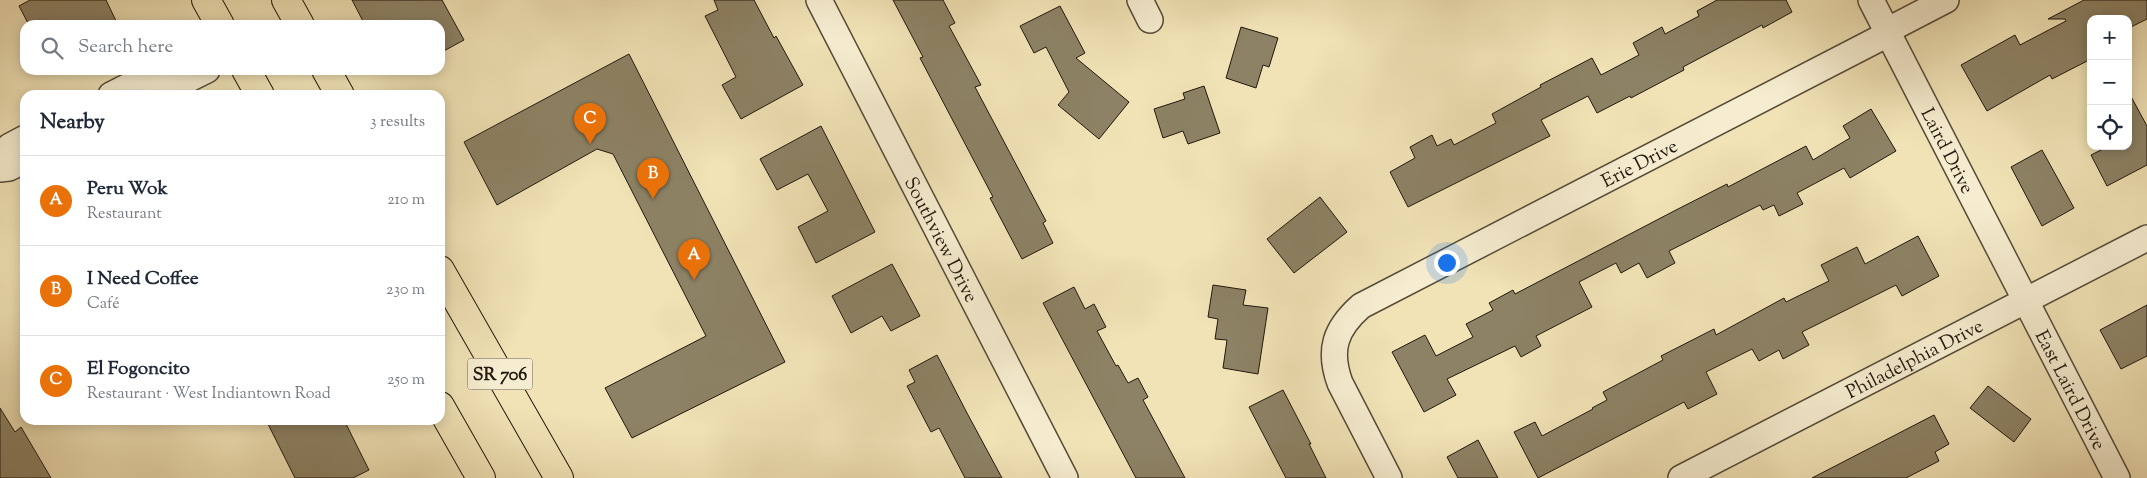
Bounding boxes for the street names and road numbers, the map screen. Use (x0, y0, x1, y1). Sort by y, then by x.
street label: Laird Drive (1913, 104, 1980, 199)
street label: Erie Drive (1597, 134, 1683, 196)
street label: Southview Drive (896, 173, 984, 308)
street label: Philadelphia Drive (1842, 314, 1989, 407)
street label: East Laird Drive (2027, 326, 2111, 455)
road number: SR 706 (468, 358, 532, 389)

